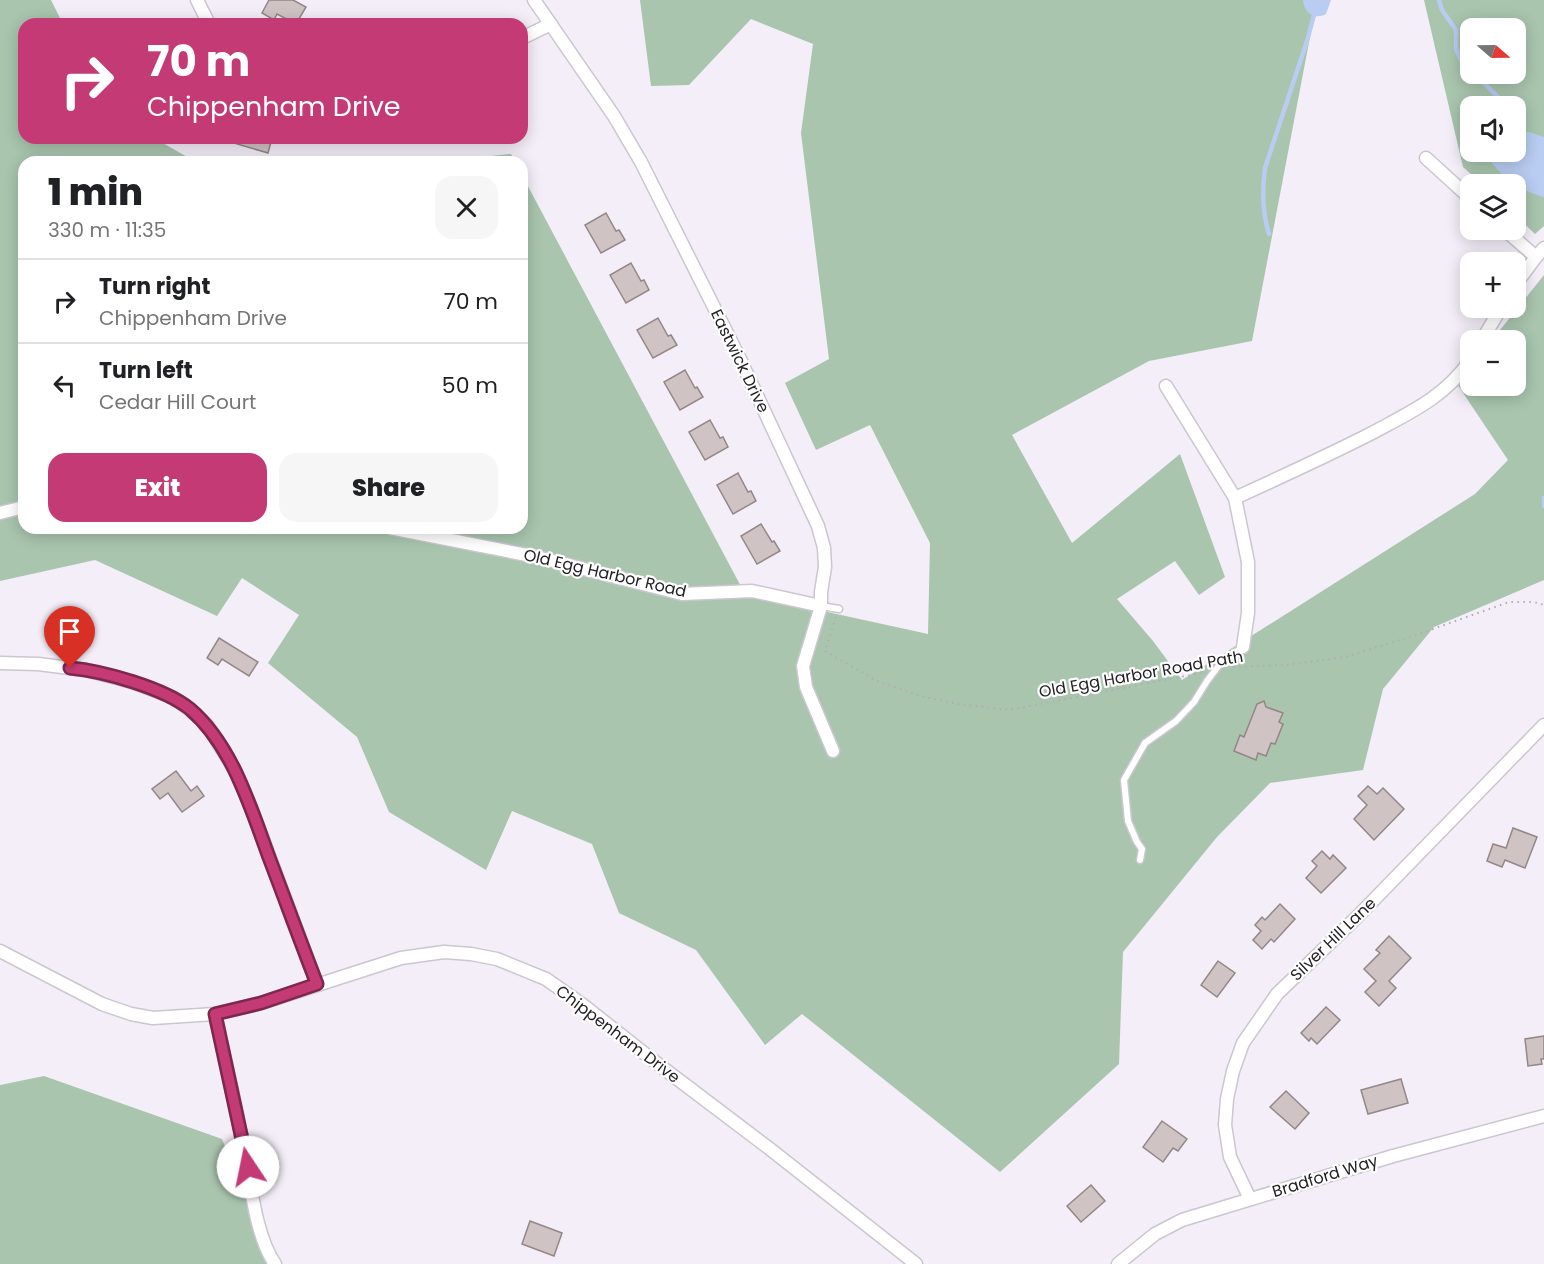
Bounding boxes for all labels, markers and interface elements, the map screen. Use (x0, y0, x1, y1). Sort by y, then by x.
north arrow (1460, 18, 1526, 84)
map controls (1460, 18, 1526, 396)
text: 70 m (147, 32, 250, 91)
icon: right (48, 42, 126, 120)
text: Chippenham Drive (147, 88, 401, 125)
button: sound (1460, 96, 1526, 162)
text: 1 min (48, 167, 143, 218)
button: layers (1460, 174, 1526, 240)
button: close (435, 176, 498, 239)
text: 330 m · 11:35 (48, 216, 166, 244)
button: + (1460, 252, 1526, 318)
text: Turn right (99, 271, 210, 302)
icon: right (48, 285, 81, 318)
text: 70 m (444, 286, 498, 317)
text: Chippenham Drive (99, 304, 287, 332)
street label: Eastwick Drive (705, 305, 775, 417)
button: − (1460, 330, 1526, 396)
text: Turn left (99, 355, 193, 386)
icon: left (48, 369, 81, 402)
text: 50 m (442, 370, 498, 401)
text: Cedar Hill Court (99, 388, 256, 416)
button: Exit (48, 453, 267, 522)
button: Share (279, 453, 498, 522)
street label: Old Egg Harbor Road (521, 543, 689, 603)
pin (44, 606, 95, 668)
icon: arrive (53, 615, 86, 648)
street label: Old Egg Harbor Road Path (1037, 645, 1245, 703)
street label: Silver Hill Lane (1285, 892, 1381, 986)
street label: Chippenham Drive (551, 980, 685, 1088)
position arrow (216, 1135, 280, 1199)
street label: Bradford Way (1269, 1149, 1381, 1203)

